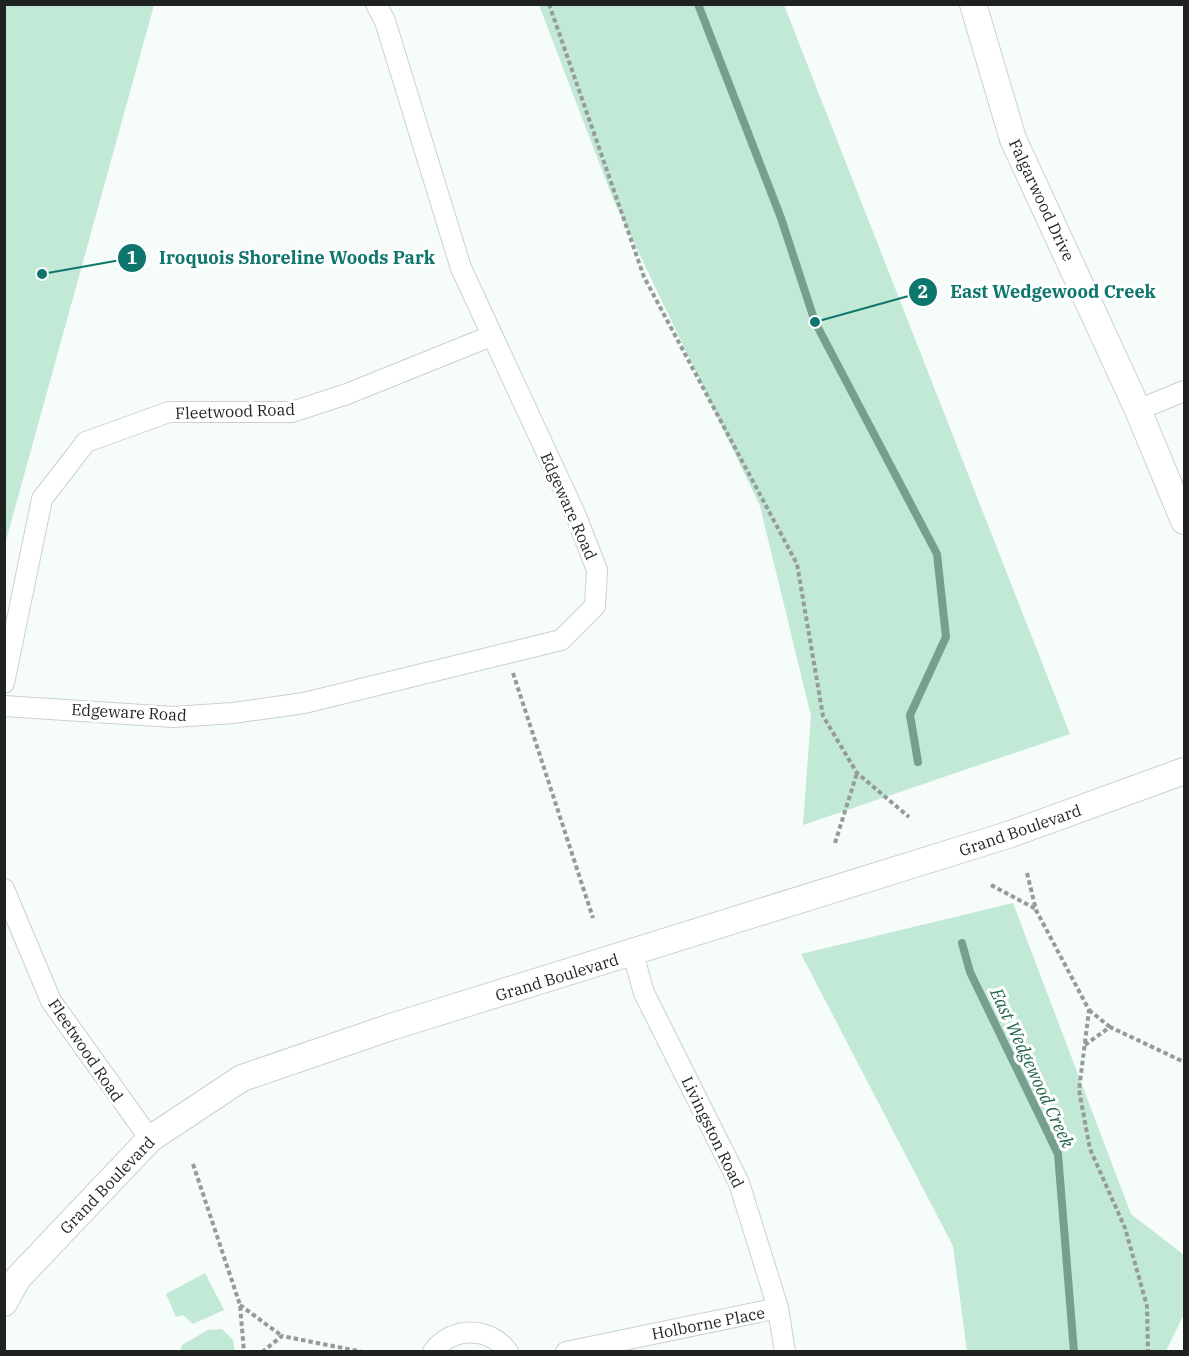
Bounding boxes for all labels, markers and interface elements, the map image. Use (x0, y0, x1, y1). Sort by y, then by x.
street label: Falgarwood Drive (1005, 136, 1079, 264)
callout: Iroquois Shoreline Woods Park (117, 240, 447, 276)
text: 1 (127, 246, 138, 269)
text: Iroquois Shoreline Woods Park (159, 246, 436, 269)
callout: East Wedgewood Creek (908, 274, 1167, 310)
text: 2 (918, 280, 928, 303)
text: East Wedgewood Creek (950, 280, 1157, 303)
street label: Fleetwood Road (175, 399, 296, 423)
street label: Edgeware Road (536, 449, 602, 563)
street label: Edgeware Road (71, 699, 188, 725)
street label: Grand Boulevard (956, 800, 1084, 860)
street label: Grand Boulevard (493, 949, 621, 1005)
water label: East Wedgewood Creek (985, 983, 1080, 1152)
street label: Fleetwood Road (44, 995, 128, 1106)
street label: Livingston Road (677, 1073, 749, 1191)
street label: Grand Boulevard (55, 1132, 159, 1238)
street label: Holborne Place (650, 1302, 766, 1344)

